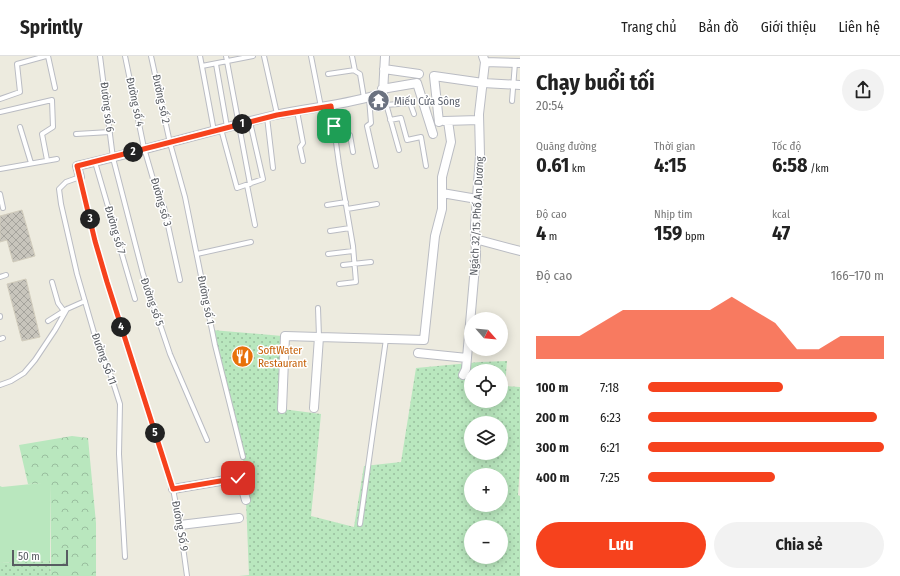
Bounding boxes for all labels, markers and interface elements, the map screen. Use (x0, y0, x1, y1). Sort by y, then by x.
text: Sprintly (20, 16, 83, 39)
text: Trang chủ (621, 19, 677, 36)
text: Bản đồ (699, 19, 739, 36)
text: Giới thiệu (761, 19, 816, 36)
text: Liên hệ (838, 19, 880, 36)
text: Chạy buổi tối (536, 69, 655, 96)
button: share (842, 69, 884, 111)
street label: Đường số 2 (149, 73, 173, 125)
street label: Đường số 4 (123, 76, 147, 129)
street label: Đường số 6 (97, 81, 117, 133)
temple icon: Miếu Cửa Sông (366, 88, 392, 114)
place label: Miếu Cửa Sông (394, 95, 461, 108)
text: 20:54 (536, 98, 564, 113)
pin (317, 109, 351, 143)
pin: 1 (232, 114, 252, 134)
icon: arrive (323, 115, 345, 137)
text: 1 (240, 117, 244, 130)
text: Quãng đường (536, 140, 596, 153)
text: Thời gian (654, 140, 695, 153)
text: Tốc độ (772, 140, 801, 153)
pin: 2 (123, 142, 143, 162)
text: 2 (130, 145, 136, 158)
text: 0.61 (536, 153, 569, 177)
text: 4:15 (654, 153, 686, 177)
text: 6:58 (772, 153, 808, 177)
street label: Ngách 32/15 Phố An Dương (467, 155, 487, 276)
text: km (569, 162, 585, 175)
text: /km (808, 162, 829, 175)
street label: Đường số 3 (148, 176, 174, 228)
street label: Đường số 7 (102, 204, 128, 256)
text: Độ cao (536, 208, 567, 221)
text: Nhịp tim (654, 208, 693, 221)
text: kcal (772, 208, 790, 221)
pin: 3 (80, 209, 100, 229)
text: 3 (87, 212, 93, 225)
text: 4 (536, 221, 546, 245)
text: 159 (654, 221, 682, 245)
text: 47 (772, 221, 790, 245)
text: m (546, 230, 557, 243)
text: bpm (682, 230, 705, 243)
text: Độ cao (536, 268, 572, 283)
text: 166–170 m (831, 268, 884, 283)
street label: Đường số 1 (195, 275, 217, 325)
street label: Đường số 5 (138, 276, 166, 328)
north arrow (464, 312, 508, 356)
map controls (464, 312, 508, 564)
pin: 4 (111, 317, 131, 337)
text: 4 (118, 320, 124, 333)
street label: Đường Số 11 (89, 331, 119, 387)
restaurant icon: SoftWater Restaurant (229, 343, 255, 369)
place label: SoftWater Restaurant (258, 344, 307, 370)
button: locate (464, 364, 508, 408)
text: 100 m (536, 380, 568, 395)
text: 7:18 (600, 380, 619, 395)
text: 200 m (536, 410, 569, 425)
text: 6:23 (600, 410, 621, 425)
button: layers (464, 416, 508, 460)
pin: 5 (145, 423, 165, 443)
text: 5 (152, 426, 158, 439)
text: 300 m (536, 440, 569, 455)
text: 6:21 (600, 440, 620, 455)
pin (221, 461, 255, 495)
icon: check (227, 467, 249, 489)
button: + (464, 468, 508, 512)
text: 400 m (536, 470, 570, 485)
text: 7:25 (600, 470, 620, 485)
street label: Đường Số 9 (169, 500, 191, 552)
button: − (464, 520, 508, 564)
button: Lưu (536, 522, 706, 568)
button: Chia sẻ (714, 522, 884, 568)
scale bar (12, 548, 68, 567)
text: 50 m (18, 550, 40, 563)

